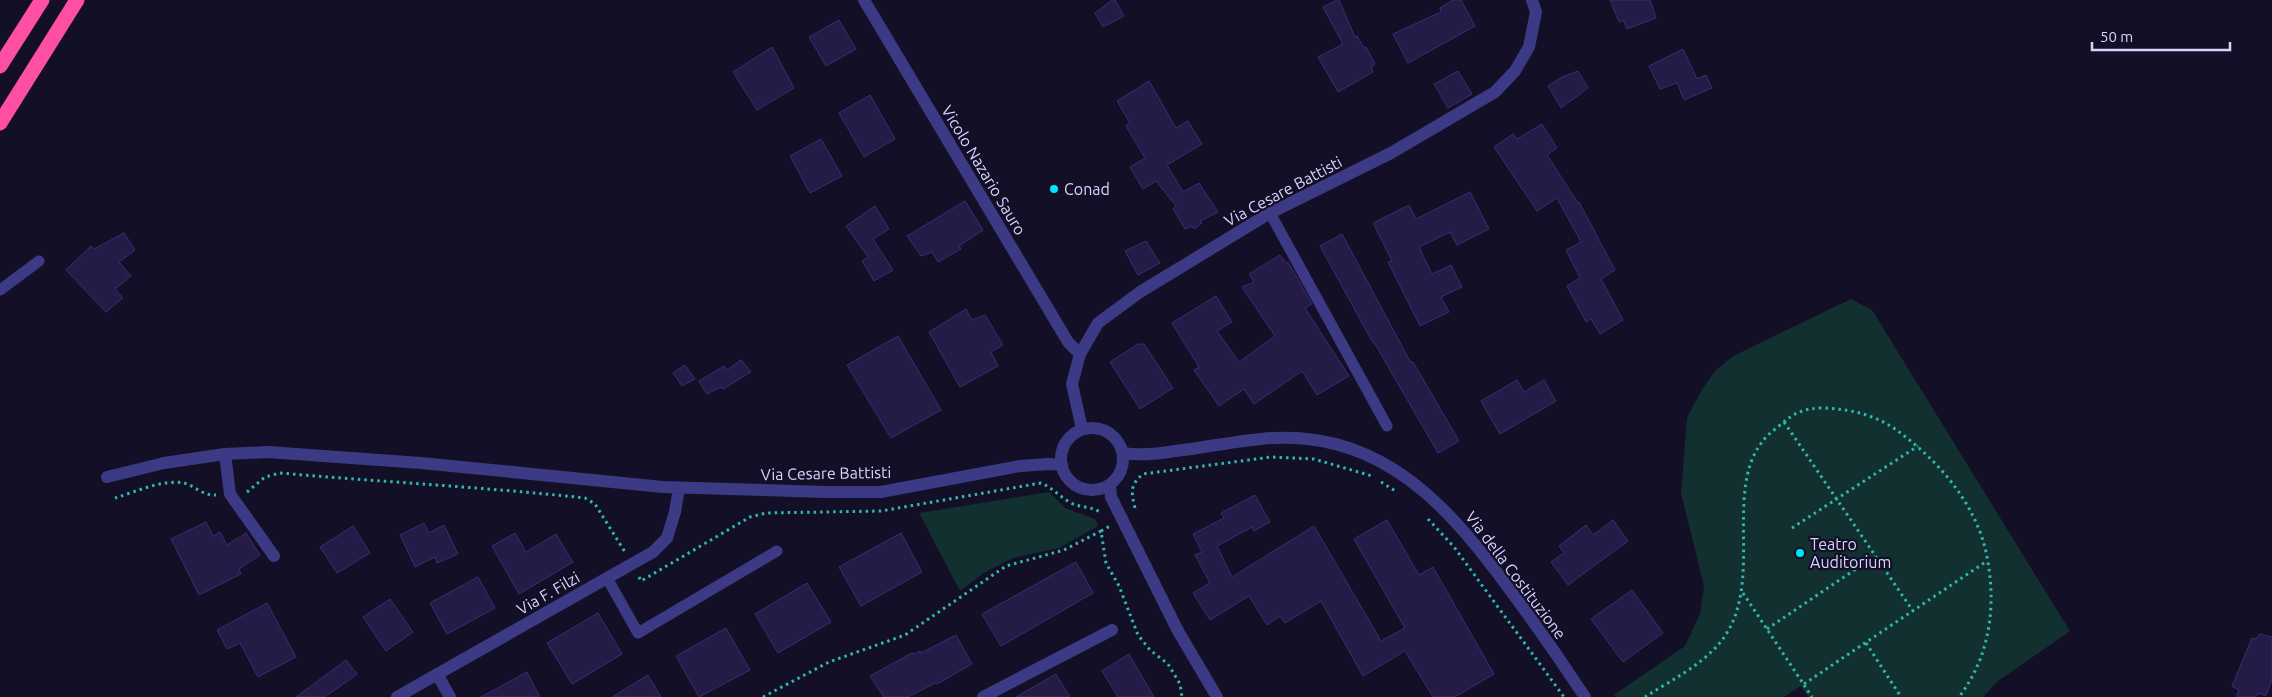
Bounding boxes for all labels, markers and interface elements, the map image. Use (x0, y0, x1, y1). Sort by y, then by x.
scale bar (2092, 20, 2230, 52)
text: 50 m (2100, 28, 2133, 45)
street label: Vicolo Nazario Sauro (938, 102, 1030, 238)
street label: Via Cesare Battisti (1221, 152, 1345, 230)
place label: Conad (1064, 180, 1110, 198)
marker: Conad (1048, 183, 1060, 195)
street label: Via Cesare Battisti (760, 463, 892, 483)
street label: Via della Costituzione (1462, 508, 1570, 642)
place label: Teatro Auditorium (1810, 535, 1891, 571)
marker: Teatro Auditorium (1794, 547, 1806, 559)
street label: Via F. Filzi (513, 568, 583, 618)

